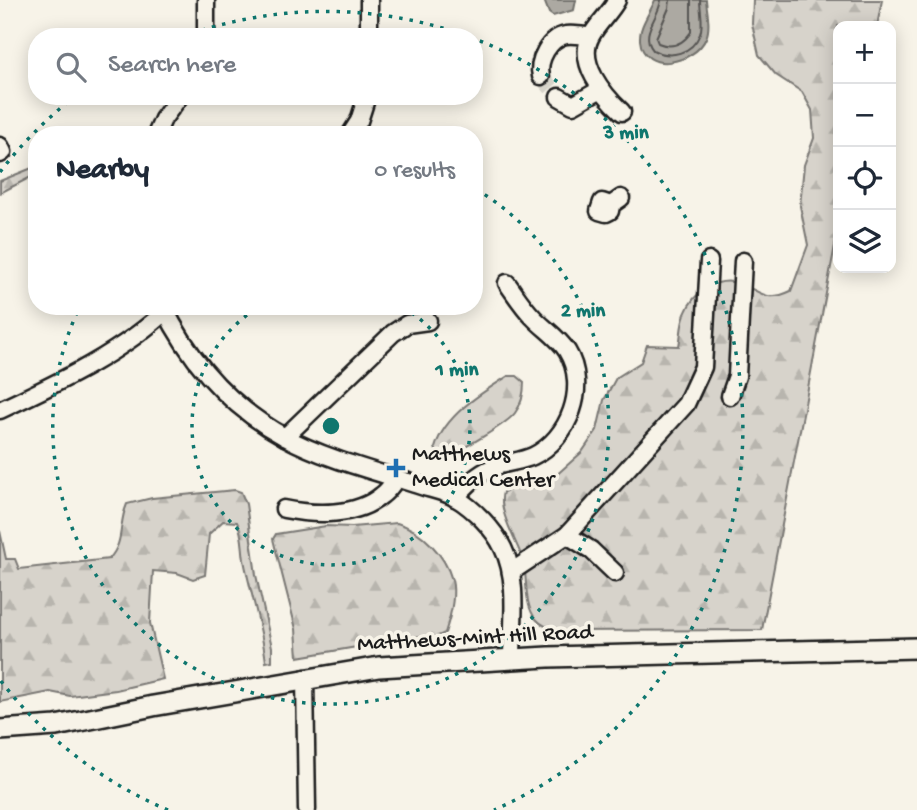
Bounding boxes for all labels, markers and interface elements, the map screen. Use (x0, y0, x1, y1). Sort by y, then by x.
map controls (833, 21, 896, 273)
button: + (833, 21, 896, 84)
search box (28, 28, 483, 105)
icon: search (52, 48, 90, 86)
text: Search here (108, 51, 236, 82)
button: − (833, 84, 896, 147)
text: 3 min (602, 122, 650, 147)
button: locate (833, 147, 896, 210)
text: Nearby (56, 154, 149, 189)
text: 0 results (374, 158, 455, 185)
button: layers (833, 210, 896, 273)
text: 2 min (561, 300, 606, 325)
text: 1 min (435, 359, 479, 384)
centre of rings (319, 414, 343, 438)
place label: Matthews Medical Center (412, 442, 556, 495)
marker: Matthews Medical Center (386, 458, 406, 478)
street label: Matthews-Mint Hill Road (357, 619, 595, 659)

